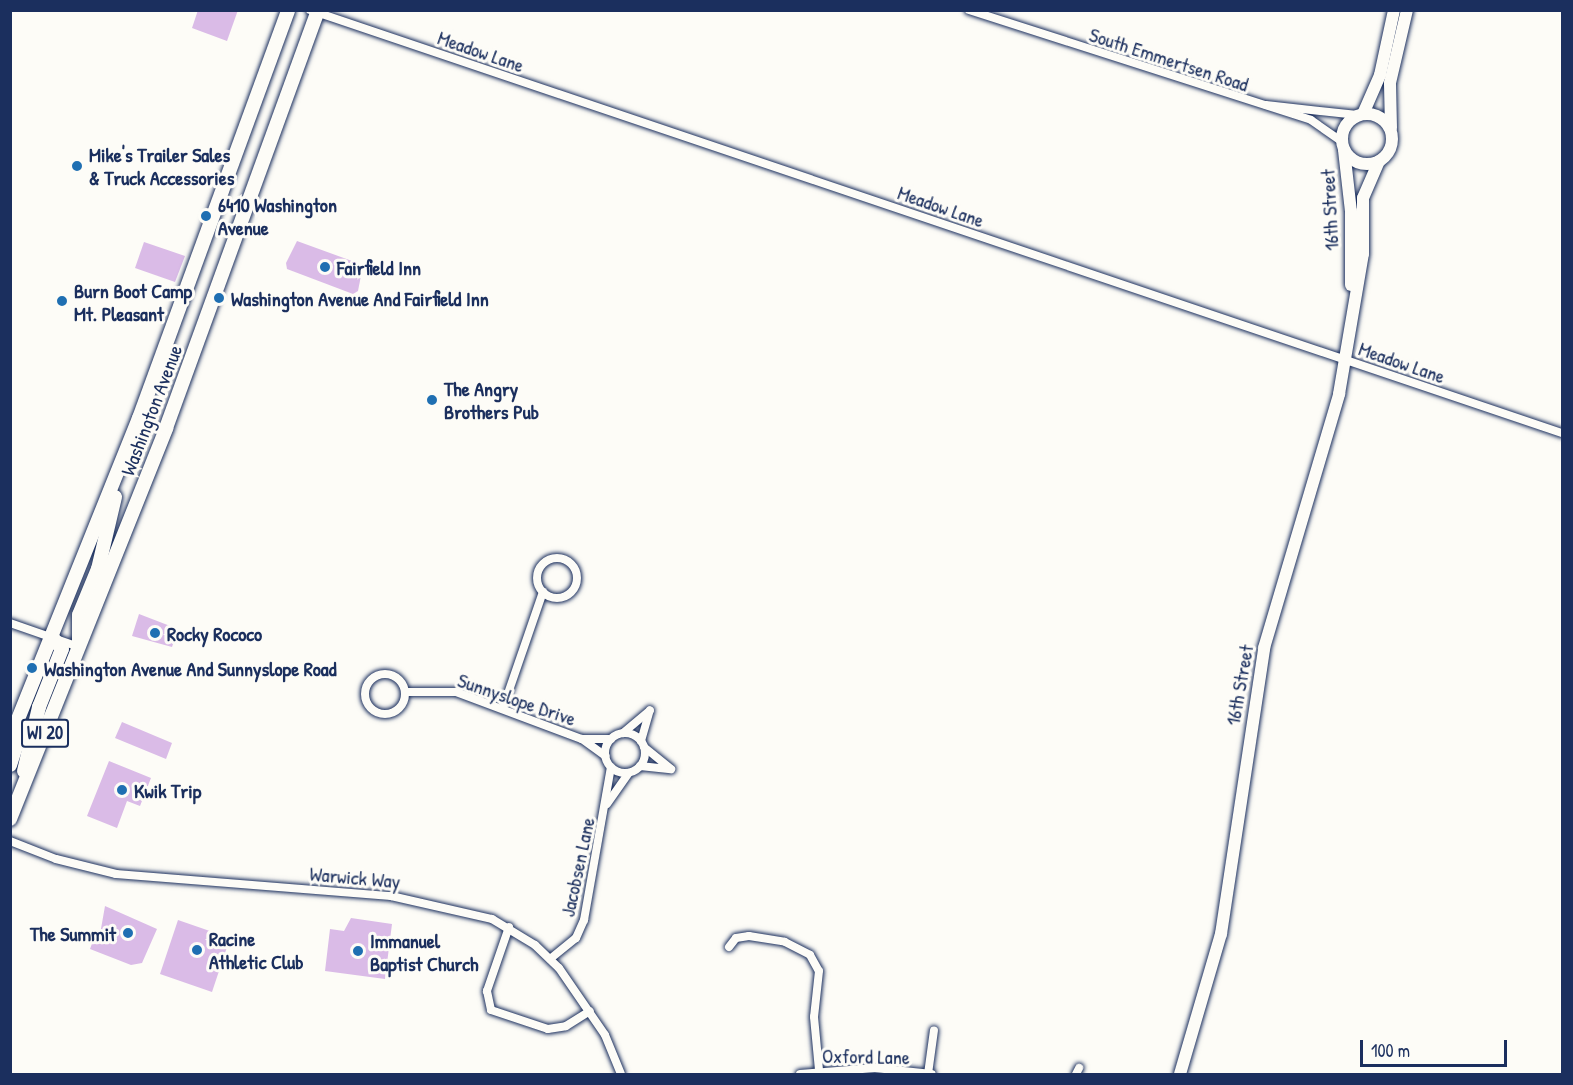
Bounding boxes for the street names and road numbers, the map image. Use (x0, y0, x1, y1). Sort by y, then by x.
street label: South Emmertsen Road (1086, 22, 1252, 96)
street label: Meadow Lane (435, 25, 527, 77)
street label: 16th Street (1315, 169, 1343, 251)
street label: Meadow Lane (895, 180, 987, 232)
street label: Meadow Lane (1356, 336, 1448, 388)
street label: Washington Avenue (115, 341, 187, 479)
street label: 16th Street (1220, 643, 1258, 727)
street label: Sunnyslope Drive (455, 668, 579, 730)
road number: WI 20 (21, 718, 69, 748)
street label: Jacobsen Lane (555, 815, 599, 919)
street label: Warwick Way (309, 861, 401, 893)
street label: Oxford Lane (822, 1043, 910, 1069)

